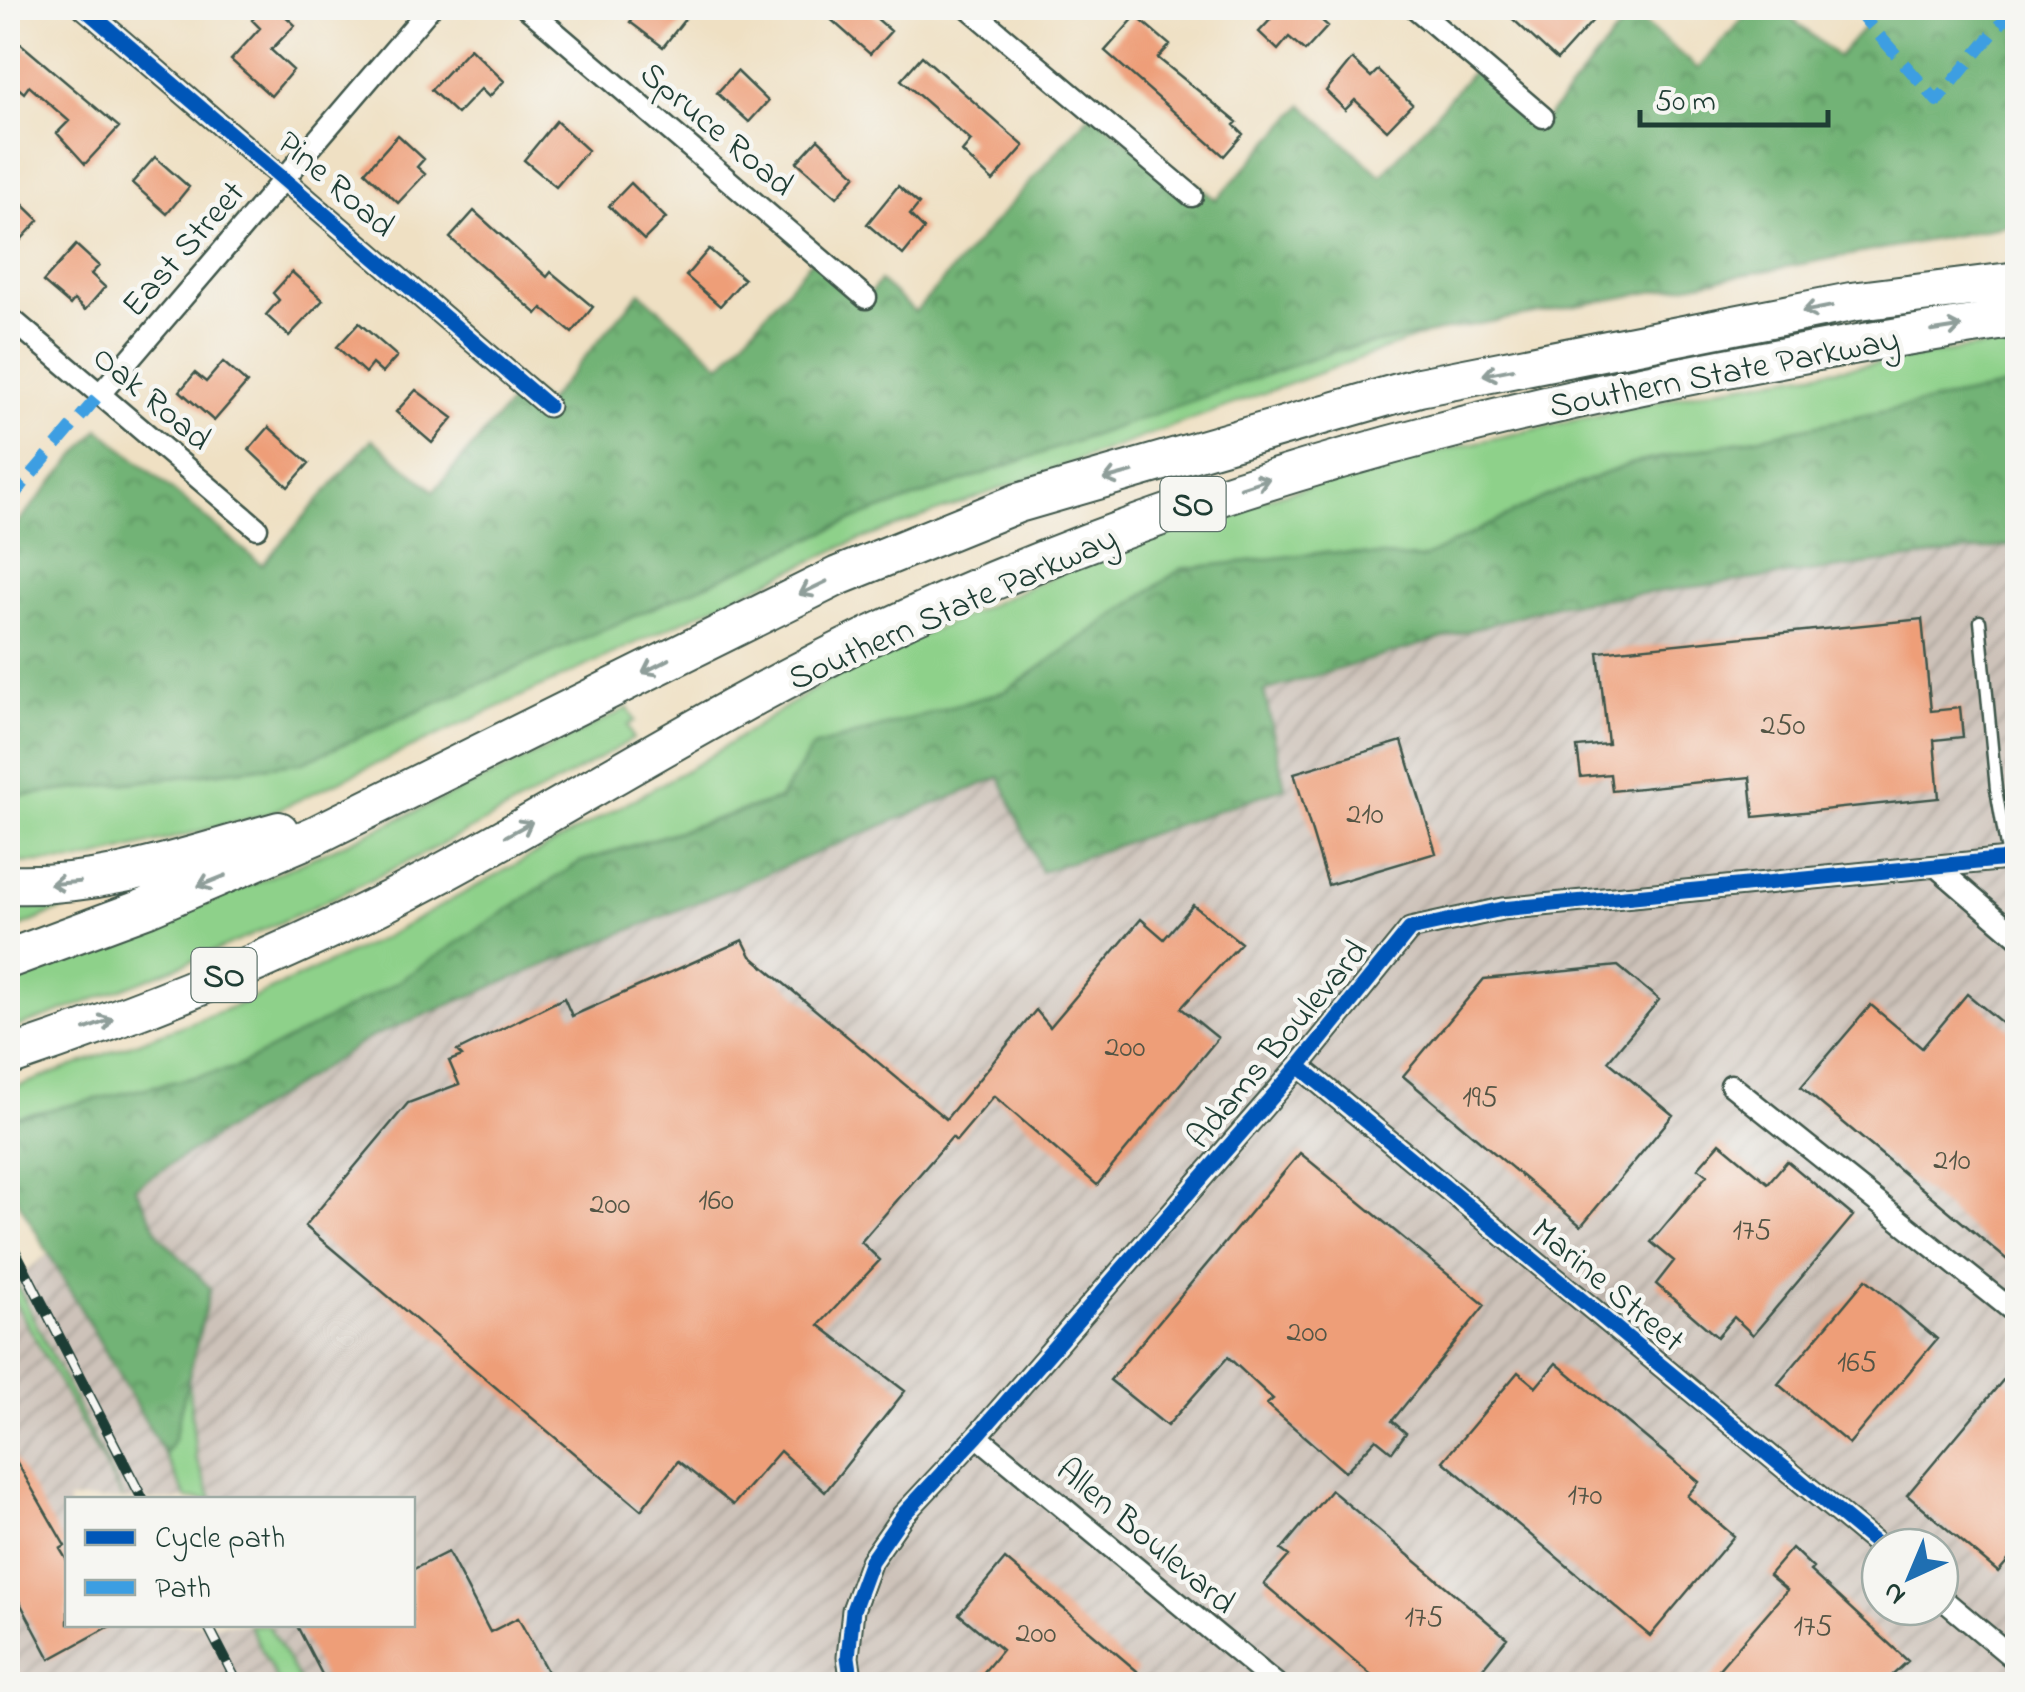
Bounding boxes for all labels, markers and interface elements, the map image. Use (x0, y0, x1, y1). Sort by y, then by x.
street label: Spruce Road (627, 51, 804, 211)
scale bar (1640, 65, 1828, 127)
text: 50 m (1655, 81, 1716, 125)
street label: Pine Road (264, 120, 405, 252)
street label: East Street (111, 171, 259, 330)
one-way arrow (1802, 300, 1834, 319)
street label: Southern State Parkway (1545, 315, 1904, 433)
one-way arrow (1931, 319, 1963, 337)
street label: Oak Road (80, 334, 222, 465)
one-way arrow (1483, 363, 1515, 382)
one-way arrow (1102, 468, 1134, 487)
one-way arrow (1239, 473, 1270, 491)
road number: SO (1160, 477, 1226, 531)
street label: Southern State Parkway (781, 515, 1126, 706)
one-way arrow (799, 579, 829, 598)
one-way arrow (642, 657, 672, 676)
house number: 250 (1760, 705, 1806, 749)
house number: 210 (1346, 794, 1384, 838)
one-way arrow (504, 819, 533, 839)
one-way arrow (50, 873, 82, 892)
one-way arrow (197, 873, 228, 891)
street label: Adams Boulevard (1176, 929, 1382, 1161)
road number: SO (192, 948, 256, 1002)
one-way arrow (83, 1014, 114, 1032)
house number: 200 (1105, 1027, 1145, 1071)
house number: 195 (1462, 1077, 1498, 1121)
house number: 210 (1933, 1140, 1971, 1184)
house number: 160 (698, 1180, 734, 1224)
house number: 200 (590, 1184, 630, 1228)
street label: Marine Street (1519, 1207, 1695, 1367)
house number: 175 (1732, 1210, 1772, 1254)
house number: 200 (1287, 1312, 1327, 1356)
house number: 165 (1837, 1342, 1877, 1386)
street label: Allen Boulevard (1044, 1447, 1246, 1628)
house number: 170 (1568, 1475, 1602, 1519)
legend (65, 1497, 415, 1627)
text: Cycle path (155, 1518, 285, 1562)
north arrow (1860, 1527, 1960, 1627)
text: Path (155, 1568, 211, 1612)
text: N (1874, 1571, 1916, 1614)
house number: 175 (1404, 1597, 1444, 1641)
house number: 175 (1793, 1606, 1833, 1650)
house number: 200 (1016, 1613, 1056, 1657)

